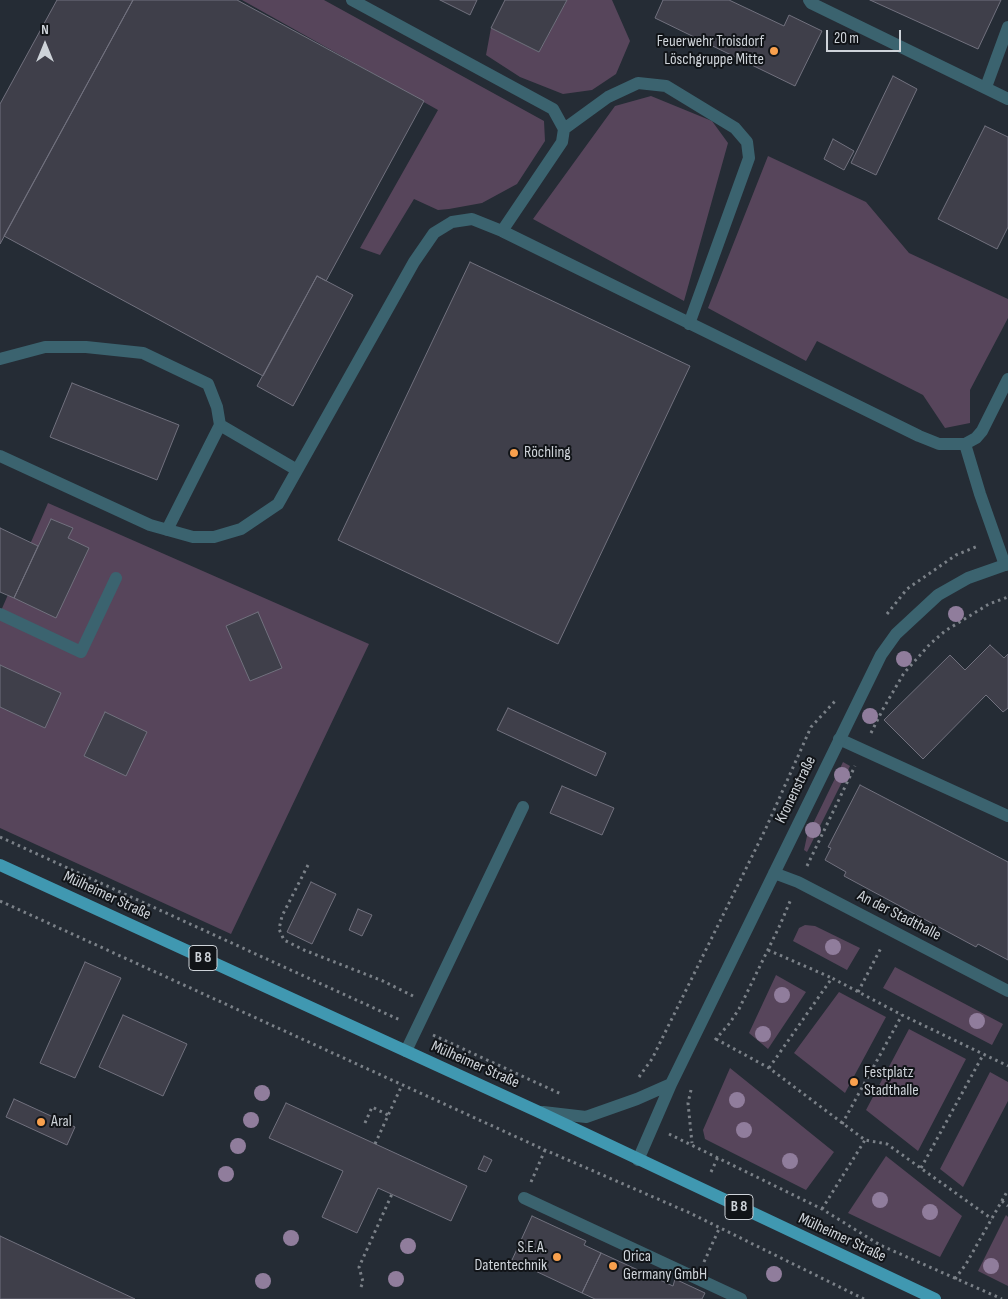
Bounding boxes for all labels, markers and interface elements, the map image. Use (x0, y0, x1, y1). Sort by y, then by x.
north arrow (20, 20, 70, 70)
scale bar (828, 20, 903, 52)
text: N (41, 21, 49, 38)
text: 20 m (834, 29, 859, 48)
place label: Feuerwehr Troisdorf Löschgruppe Mitte (657, 32, 764, 70)
marker: Feuerwehr Troisdorf Löschgruppe Mitte (768, 45, 780, 57)
place label: Röchling (524, 443, 571, 463)
marker: Röchling (508, 447, 520, 459)
street label: Kronenstraße (771, 753, 821, 827)
street label: Mülheimer Straße (60, 867, 154, 925)
street label: An der Stadthalle (854, 887, 944, 945)
road number: B 8 (189, 946, 217, 970)
street label: Mülheimer Straße (428, 1037, 522, 1093)
place label: Festplatz Stadthalle (864, 1063, 919, 1101)
marker: Festplatz Stadthalle (848, 1076, 860, 1088)
place label: Aral (51, 1112, 72, 1132)
marker: Aral (35, 1116, 47, 1128)
road number: B 8 (725, 1194, 753, 1220)
street label: Mülheimer Straße (795, 1209, 889, 1267)
place label: S.E.A. Datentechnik (475, 1238, 547, 1276)
place label: Orica Germany GmbH (623, 1247, 707, 1285)
marker: S.E.A. Datentechnik (551, 1251, 563, 1263)
marker: Orica Germany GmbH (607, 1260, 619, 1272)

